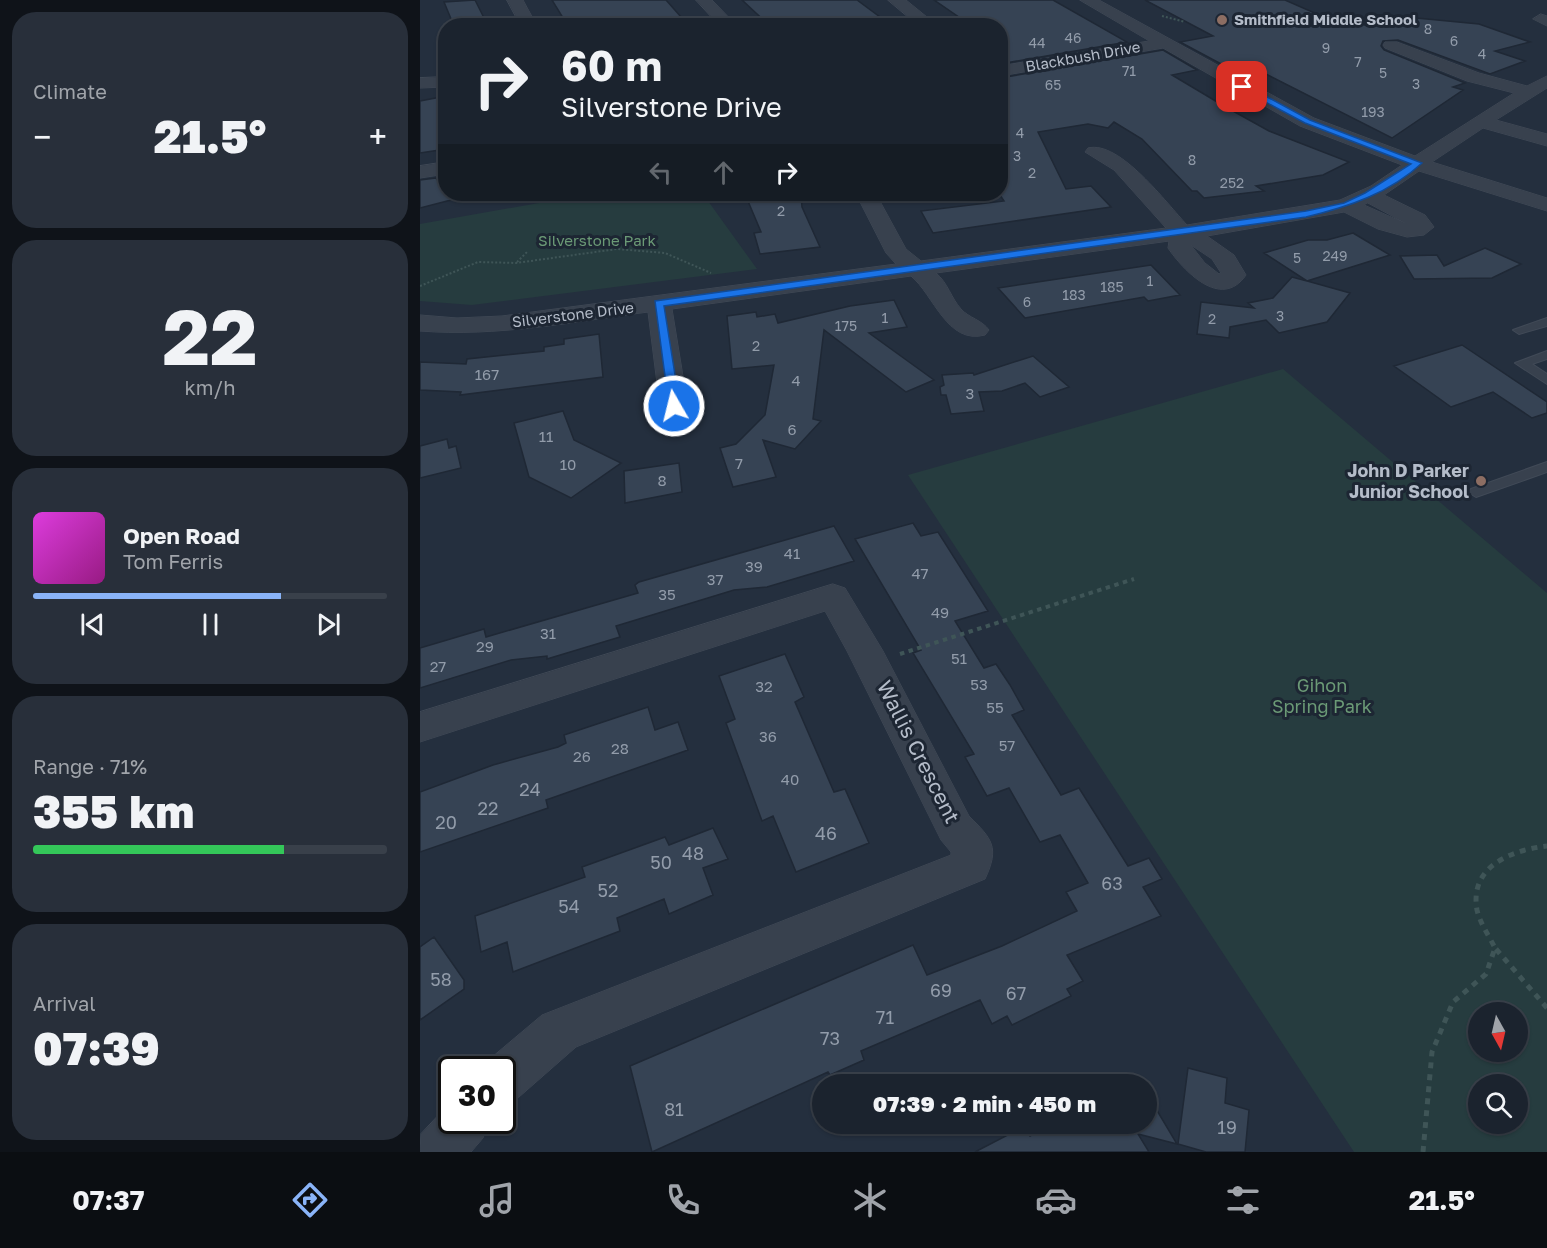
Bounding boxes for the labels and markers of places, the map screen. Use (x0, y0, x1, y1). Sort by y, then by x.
place label: Smithfield Middle School (1234, 10, 1417, 28)
marker: Smithfield Middle School (1215, 13, 1229, 27)
pin (1216, 61, 1267, 112)
place label: John D Parker Junior School (1347, 459, 1469, 502)
marker: John D Parker Junior School (1474, 474, 1488, 488)

